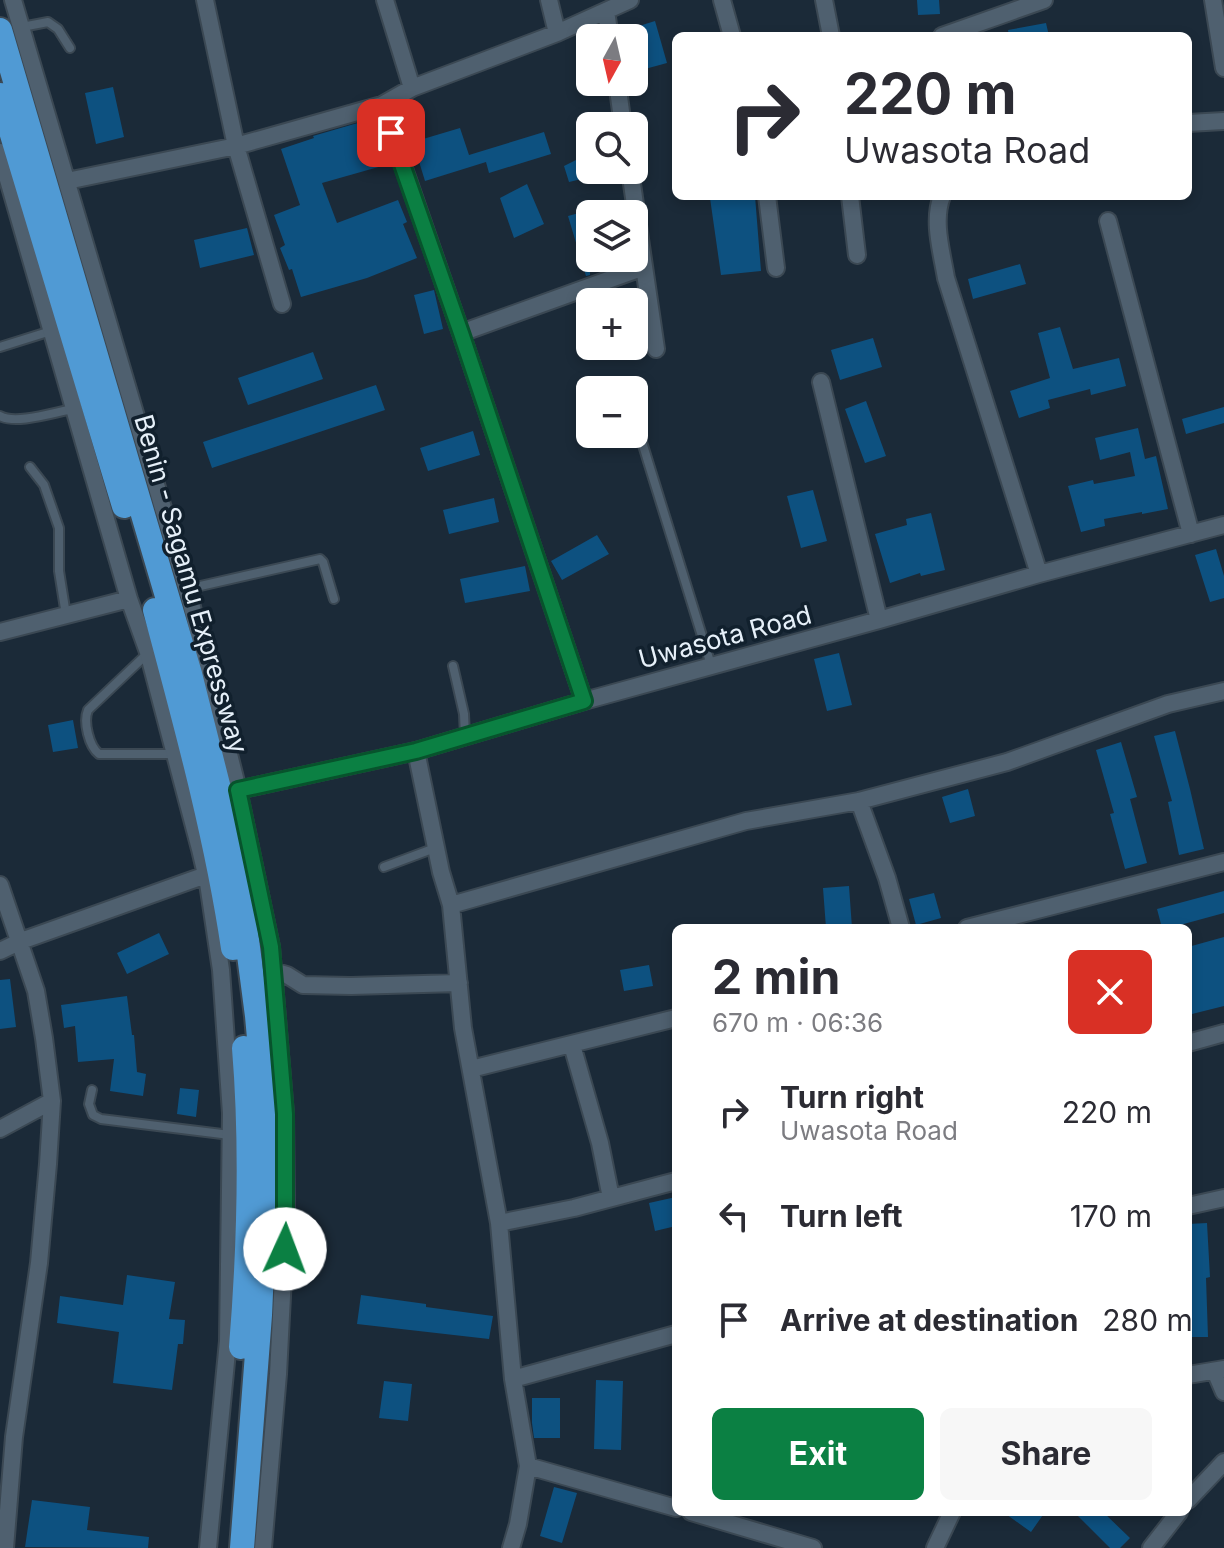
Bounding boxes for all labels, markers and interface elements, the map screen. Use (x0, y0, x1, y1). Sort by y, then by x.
north arrow (576, 24, 648, 96)
map controls (576, 24, 648, 448)
text: 220 m (844, 60, 1017, 128)
icon: right (712, 64, 816, 168)
pin (357, 99, 425, 167)
icon: arrive (369, 111, 413, 155)
button: search (576, 112, 648, 184)
text: Uwasota Road (844, 128, 1090, 172)
button: layers (576, 200, 648, 272)
button: + (576, 288, 648, 360)
button: − (576, 376, 648, 448)
street label: Benin - Sagamu Expressway (128, 411, 255, 757)
street label: Uwasota Road (635, 599, 815, 674)
text: 2 min (712, 947, 840, 1006)
button: close (1068, 950, 1152, 1034)
text: 670 m · 06:36 (712, 1007, 883, 1038)
text: Turn right (780, 1079, 924, 1115)
icon: right (712, 1090, 756, 1134)
text: 220 m (1062, 1094, 1152, 1130)
text: Uwasota Road (780, 1115, 958, 1146)
icon: left (712, 1194, 756, 1238)
text: Turn left (780, 1198, 902, 1234)
text: 170 m (1070, 1198, 1152, 1234)
position arrow (243, 1207, 327, 1291)
icon: arrive (712, 1298, 756, 1342)
text: Arrive at destination (780, 1302, 1078, 1338)
text: 280 m (1102, 1302, 1193, 1338)
button: Exit (712, 1408, 924, 1500)
button: Share (940, 1408, 1152, 1500)

